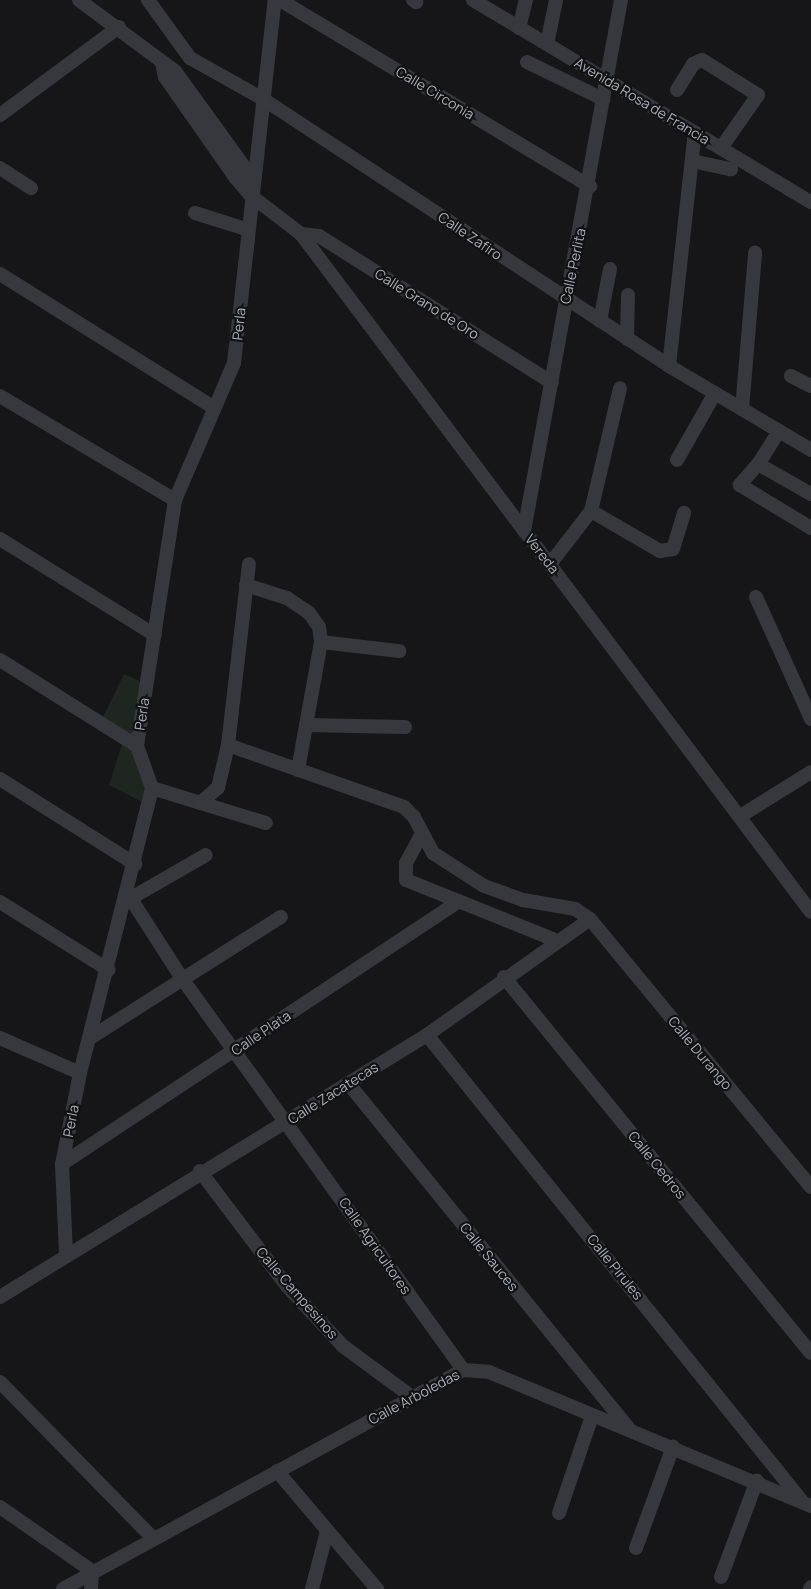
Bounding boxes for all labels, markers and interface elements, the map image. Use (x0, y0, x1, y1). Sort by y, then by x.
street label: Avenida Rosa de Francia (572, 54, 712, 148)
street label: Calle Circonia (393, 63, 477, 123)
street label: Calle Zafiro (435, 209, 505, 263)
street label: Calle Perlita (557, 227, 589, 305)
street label: Calle Grano de Oro (372, 265, 482, 343)
street label: Perla (229, 307, 249, 341)
street label: Vereda (522, 531, 562, 577)
street label: Perla (131, 697, 153, 731)
street label: Calle Plata (228, 1007, 294, 1059)
street label: Calle Durango (664, 1013, 736, 1093)
street label: Calle Zacatecas (285, 1058, 381, 1128)
street label: Perla (60, 1103, 82, 1139)
street label: Calle Cedros (625, 1128, 689, 1202)
street label: Calle Agricultores (335, 1194, 415, 1298)
street label: Calle Sauces (456, 1219, 522, 1295)
street label: Calle Pirules (584, 1231, 646, 1303)
street label: Calle Campesinos (253, 1244, 341, 1342)
street label: Calle Arboledas (366, 1366, 462, 1428)

